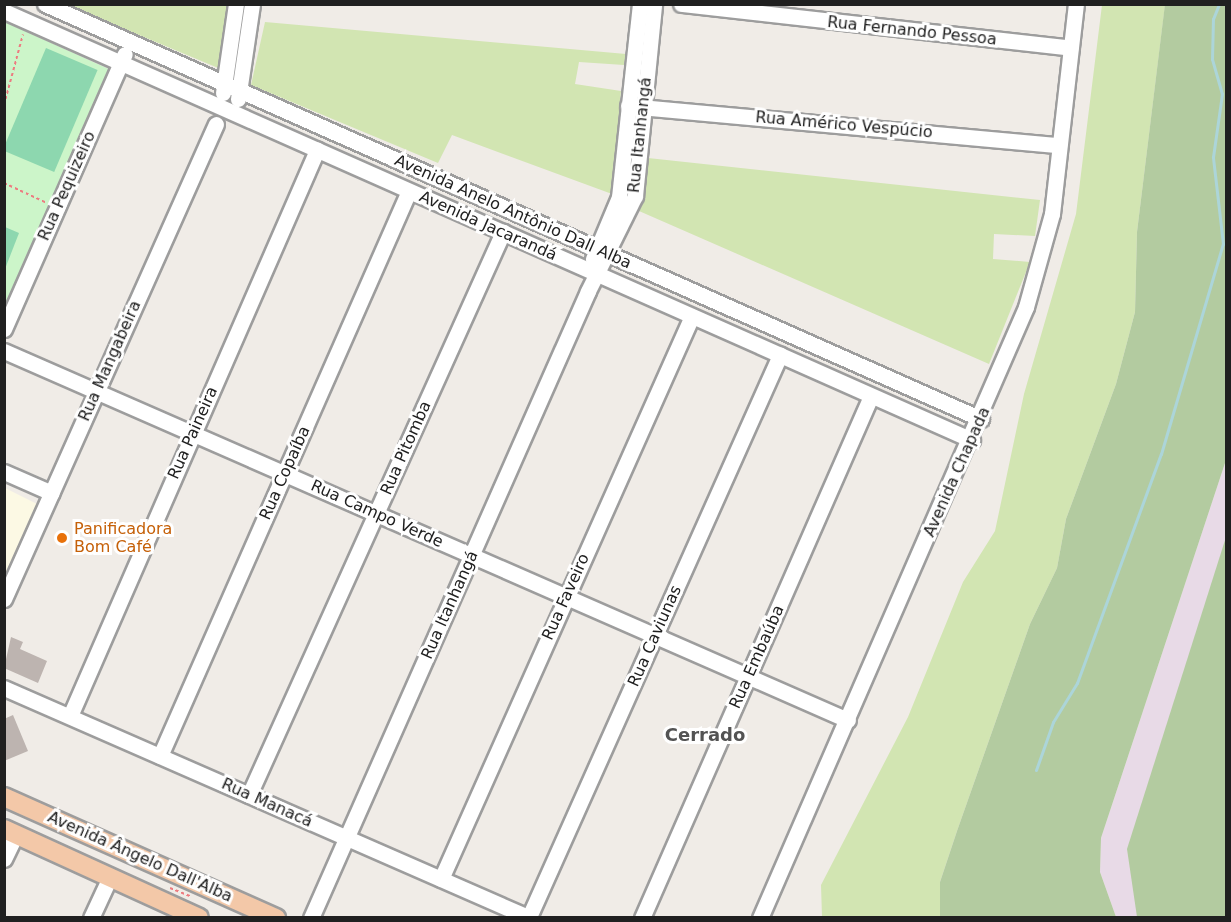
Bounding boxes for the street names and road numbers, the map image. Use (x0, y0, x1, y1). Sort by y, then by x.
street label: Rua Fernando Pessoa (826, 13, 998, 49)
street label: Rua Itanhangá (624, 76, 656, 194)
street label: Rua Américo Vespúcio (755, 108, 933, 142)
street label: Rua Pequizeiro (34, 128, 100, 244)
street label: Avenida Anelo Antônio Dall Alba (392, 151, 634, 273)
street label: Avenida Jacarandá (416, 187, 560, 265)
street label: Rua Mangabeira (75, 298, 145, 424)
street label: Rua Paineira (164, 384, 222, 482)
street label: Rua Pitomba (377, 398, 435, 498)
street label: Avenida Chapada (920, 404, 994, 540)
street label: Rua Copaíba (256, 423, 314, 523)
street label: Rua Campo Verde (308, 476, 446, 552)
street label: Rua Itanhangá (418, 548, 482, 662)
street label: Rua Faveiro (538, 551, 594, 643)
street label: Rua Caviunas (624, 582, 686, 690)
street label: Rua Embaúba (726, 602, 788, 712)
street label: Rua Manacá (219, 774, 315, 832)
street label: Avenida Ângelo Dall'Alba (45, 808, 235, 906)

